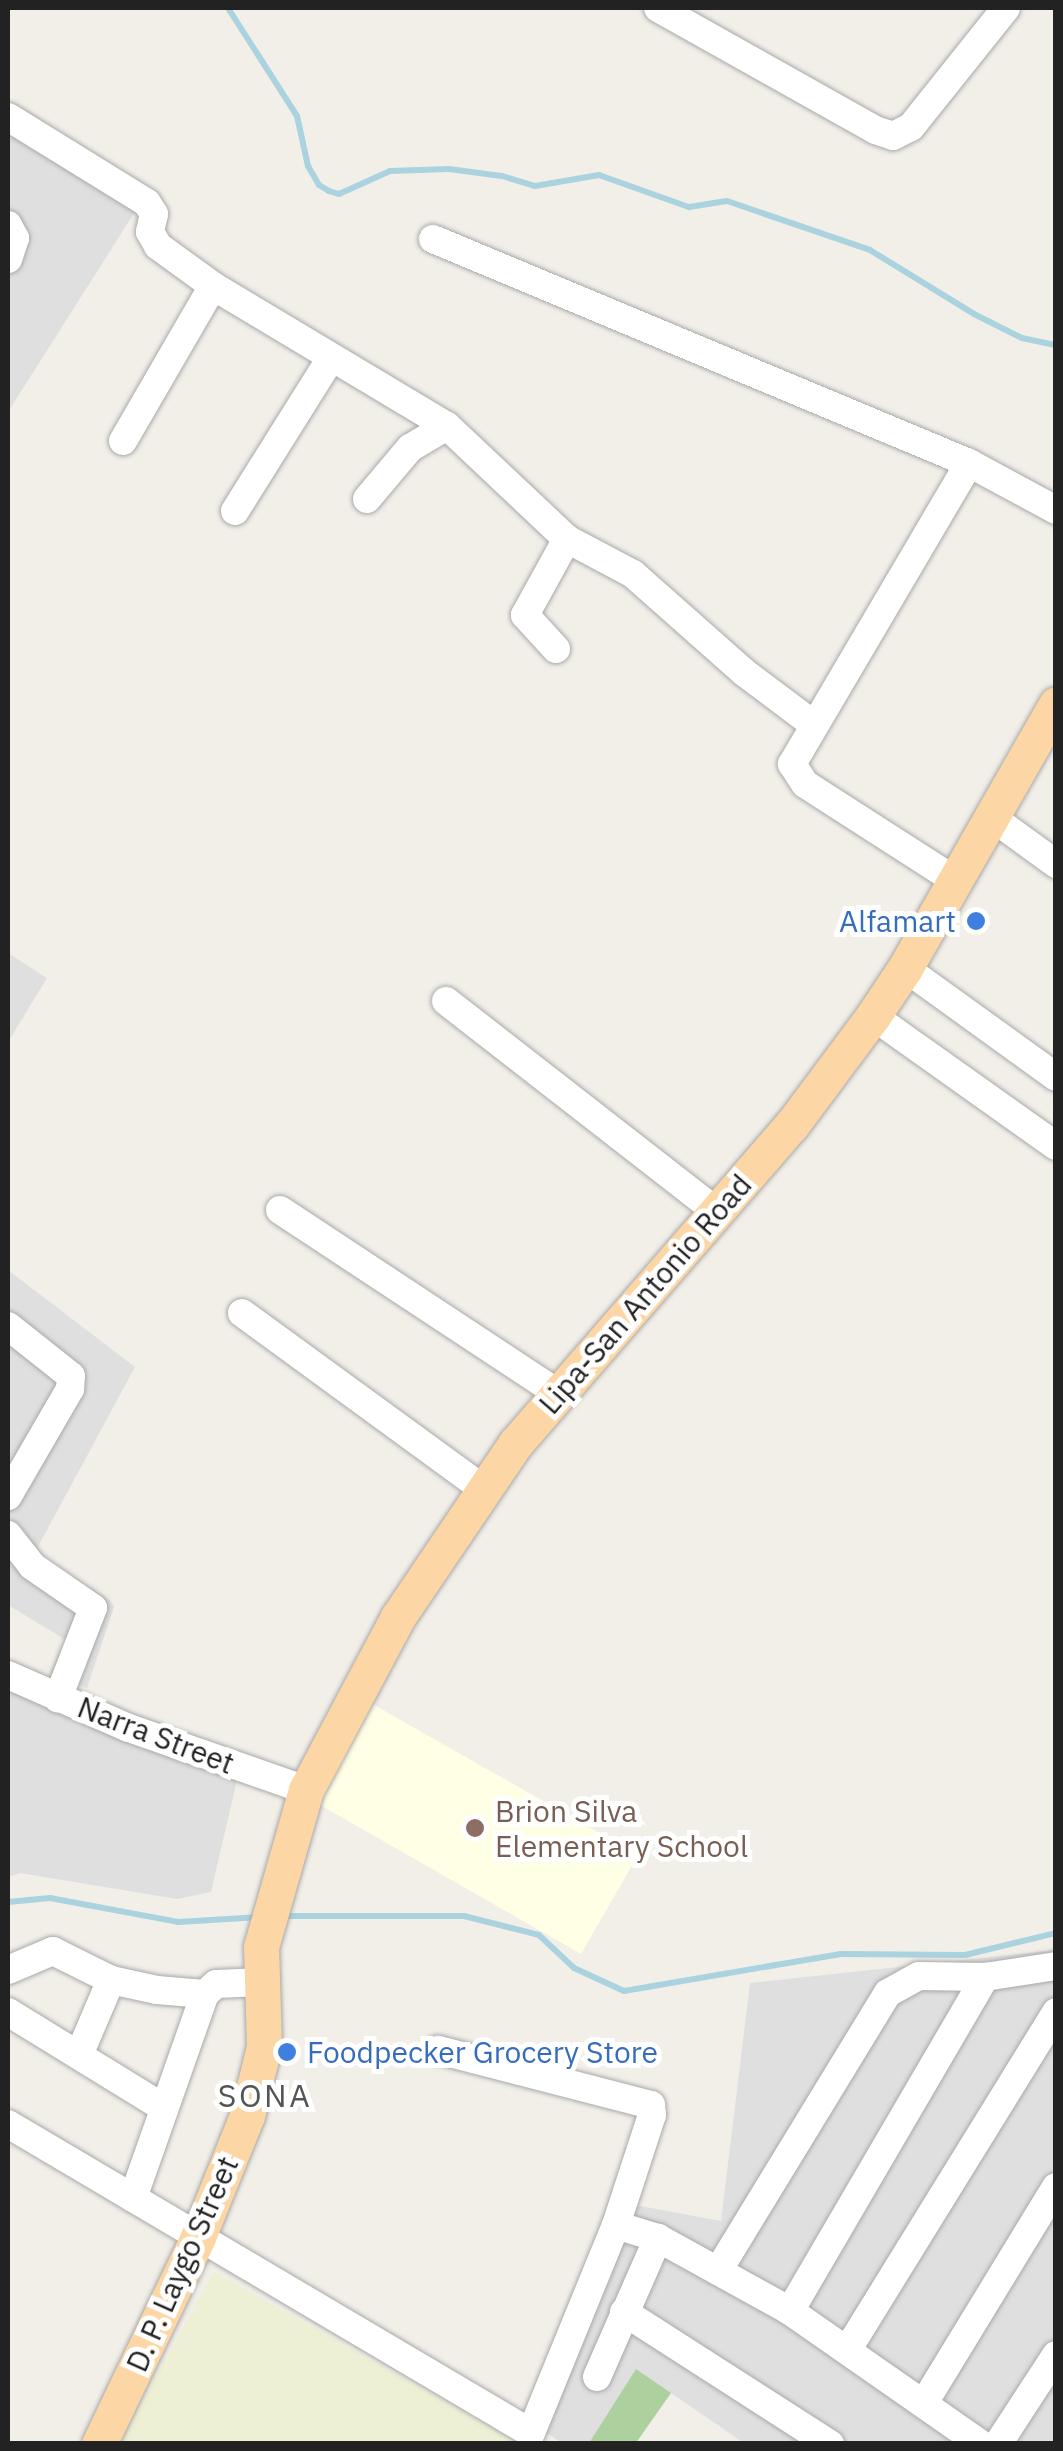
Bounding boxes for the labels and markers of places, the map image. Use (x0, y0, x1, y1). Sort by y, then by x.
place label: Alfamart (839, 903, 956, 939)
marker: Alfamart (965, 910, 987, 932)
place label: Brion Silva Elementary School (495, 1793, 748, 1864)
marker: Brion Silva Elementary School (464, 1817, 486, 1839)
place label: Foodpecker Grocery Store (307, 2034, 658, 2070)
marker: Foodpecker Grocery Store (276, 2041, 298, 2063)

